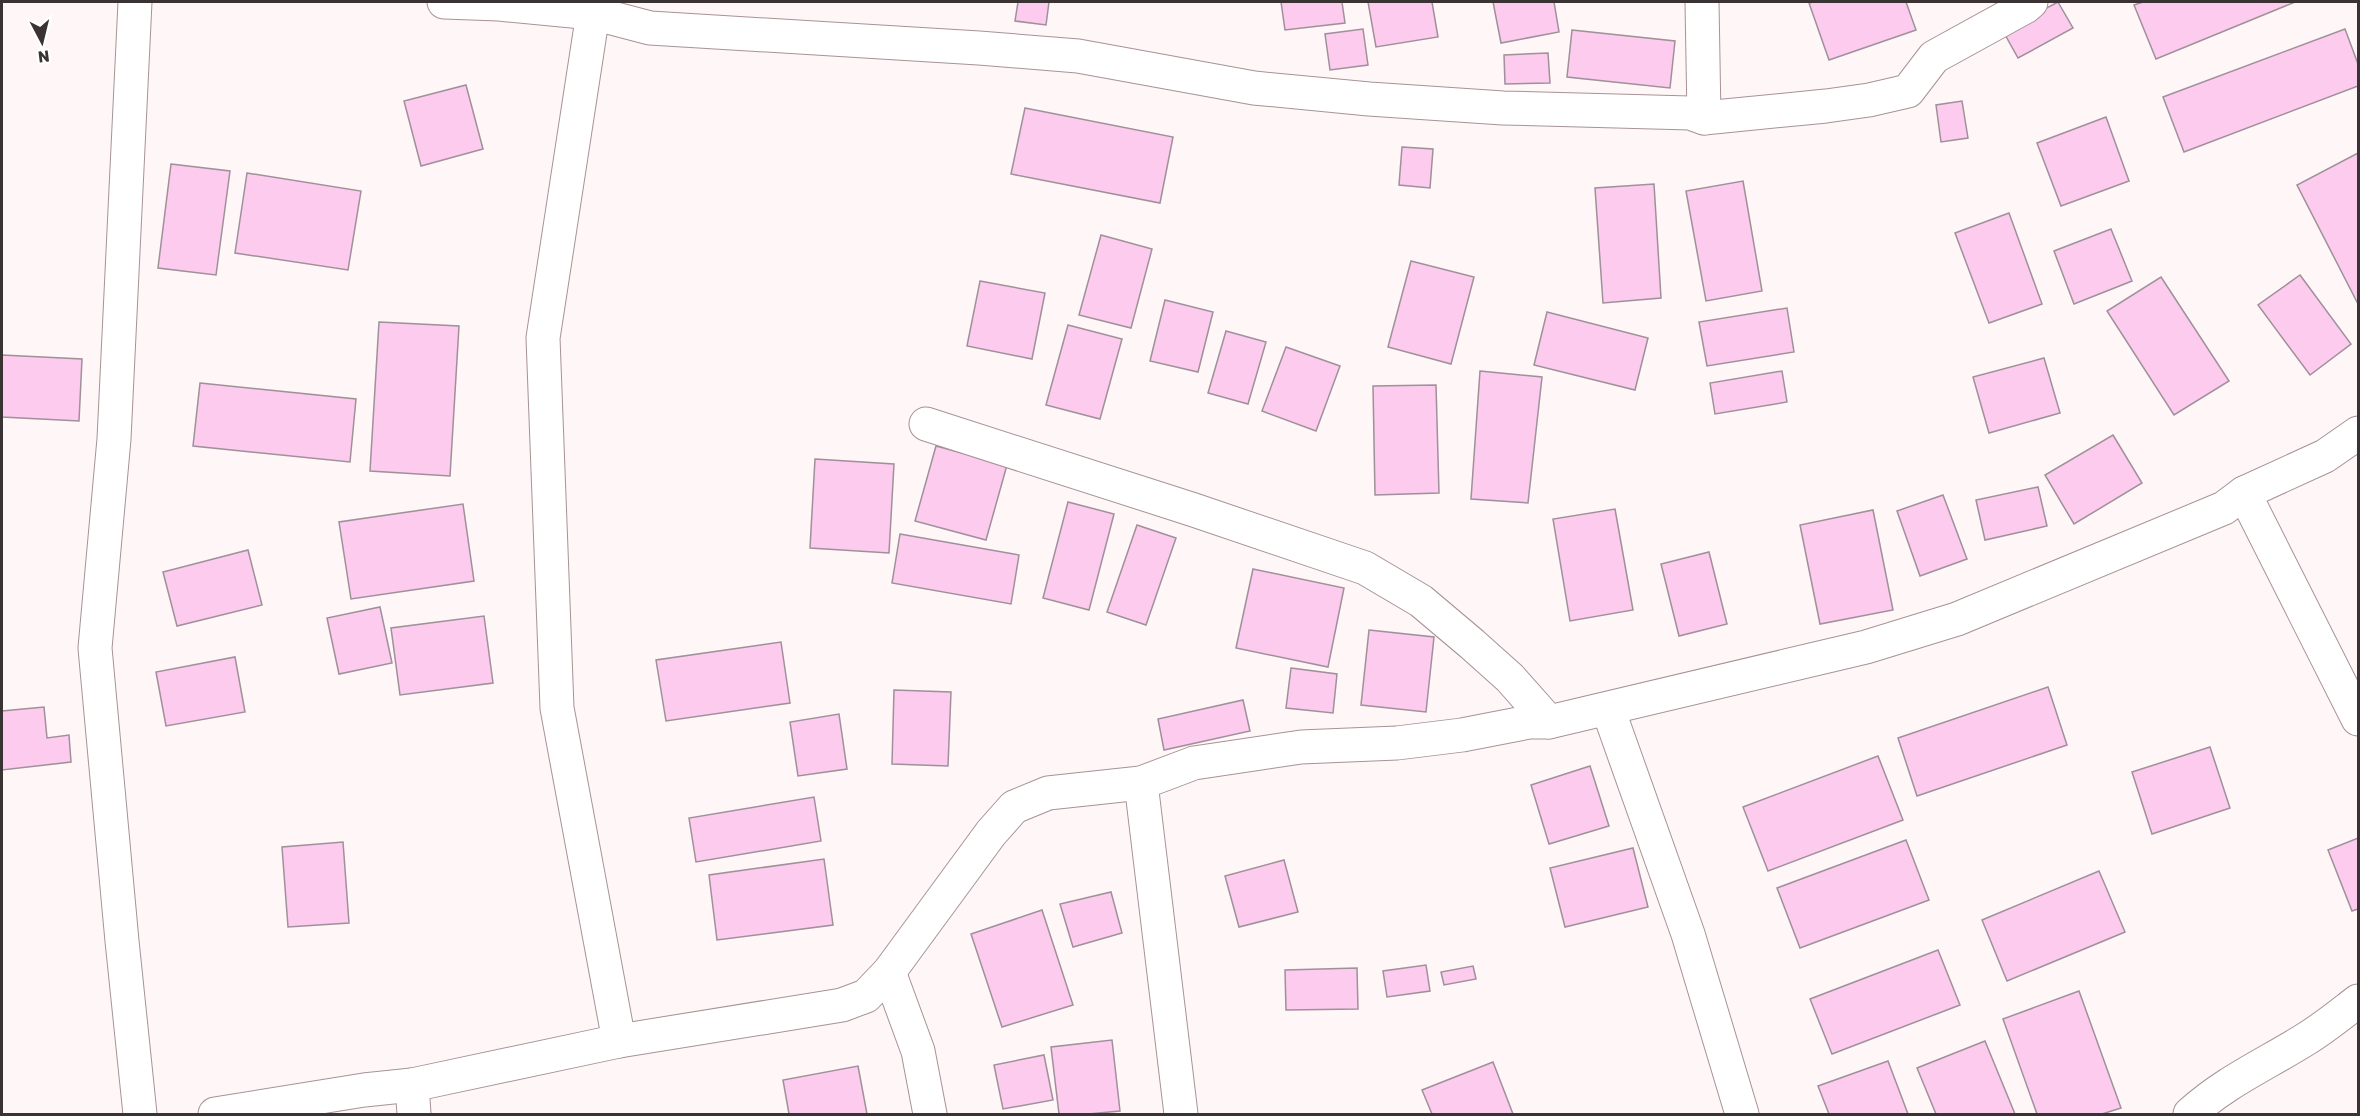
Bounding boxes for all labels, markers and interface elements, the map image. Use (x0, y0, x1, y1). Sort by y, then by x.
north arrow (12, 12, 72, 72)
text: N (37, 46, 51, 67)

